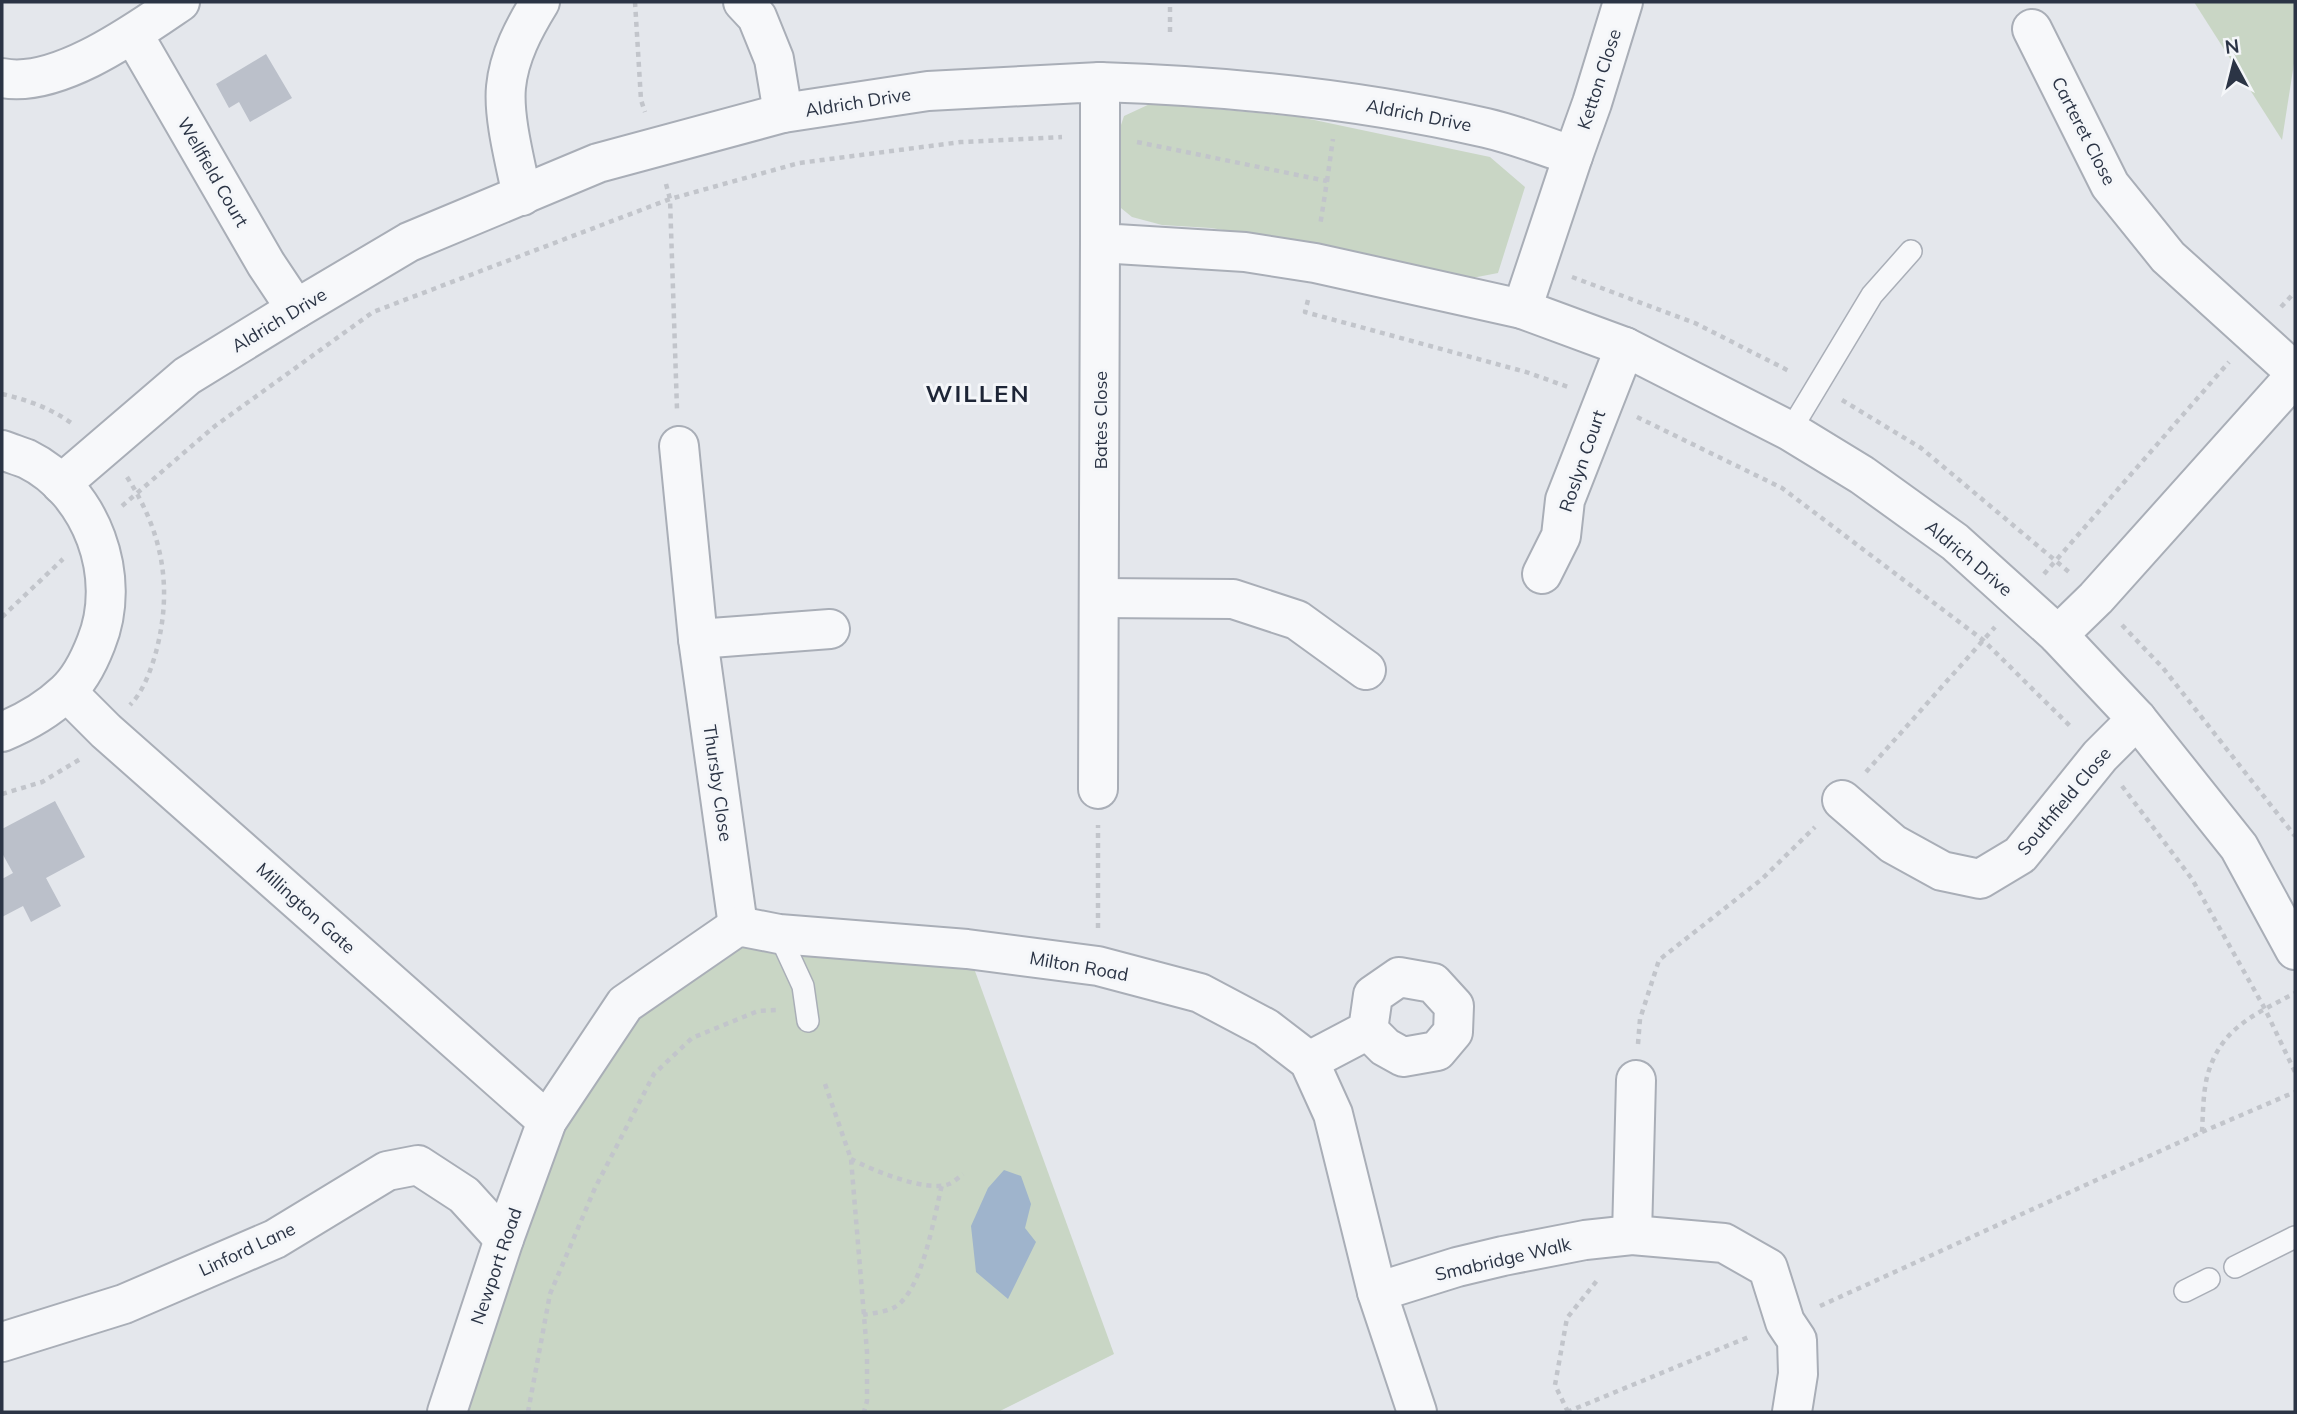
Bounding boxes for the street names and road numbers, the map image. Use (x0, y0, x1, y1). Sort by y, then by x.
street label: Ketton Close (1572, 26, 1626, 132)
street label: Carteret Close (2047, 73, 2121, 189)
street label: Aldrich Drive (803, 82, 913, 122)
street label: Aldrich Drive (1364, 94, 1474, 136)
street label: Wellfield Court (172, 113, 254, 231)
street label: Aldrich Drive (227, 283, 331, 357)
street label: Bates Close (1089, 371, 1112, 469)
street label: Roslyn Court (1554, 407, 1610, 515)
street label: Aldrich Drive (1921, 515, 2017, 601)
street label: Thursby Close (698, 723, 738, 843)
street label: Southfield Close (2012, 742, 2116, 860)
street label: Millington Gate (252, 857, 360, 959)
street label: Milton Road (1028, 946, 1130, 986)
street label: Newport Road (465, 1205, 527, 1327)
street label: Linford Lane (195, 1217, 299, 1281)
street label: Smabridge Walk (1433, 1232, 1574, 1286)

